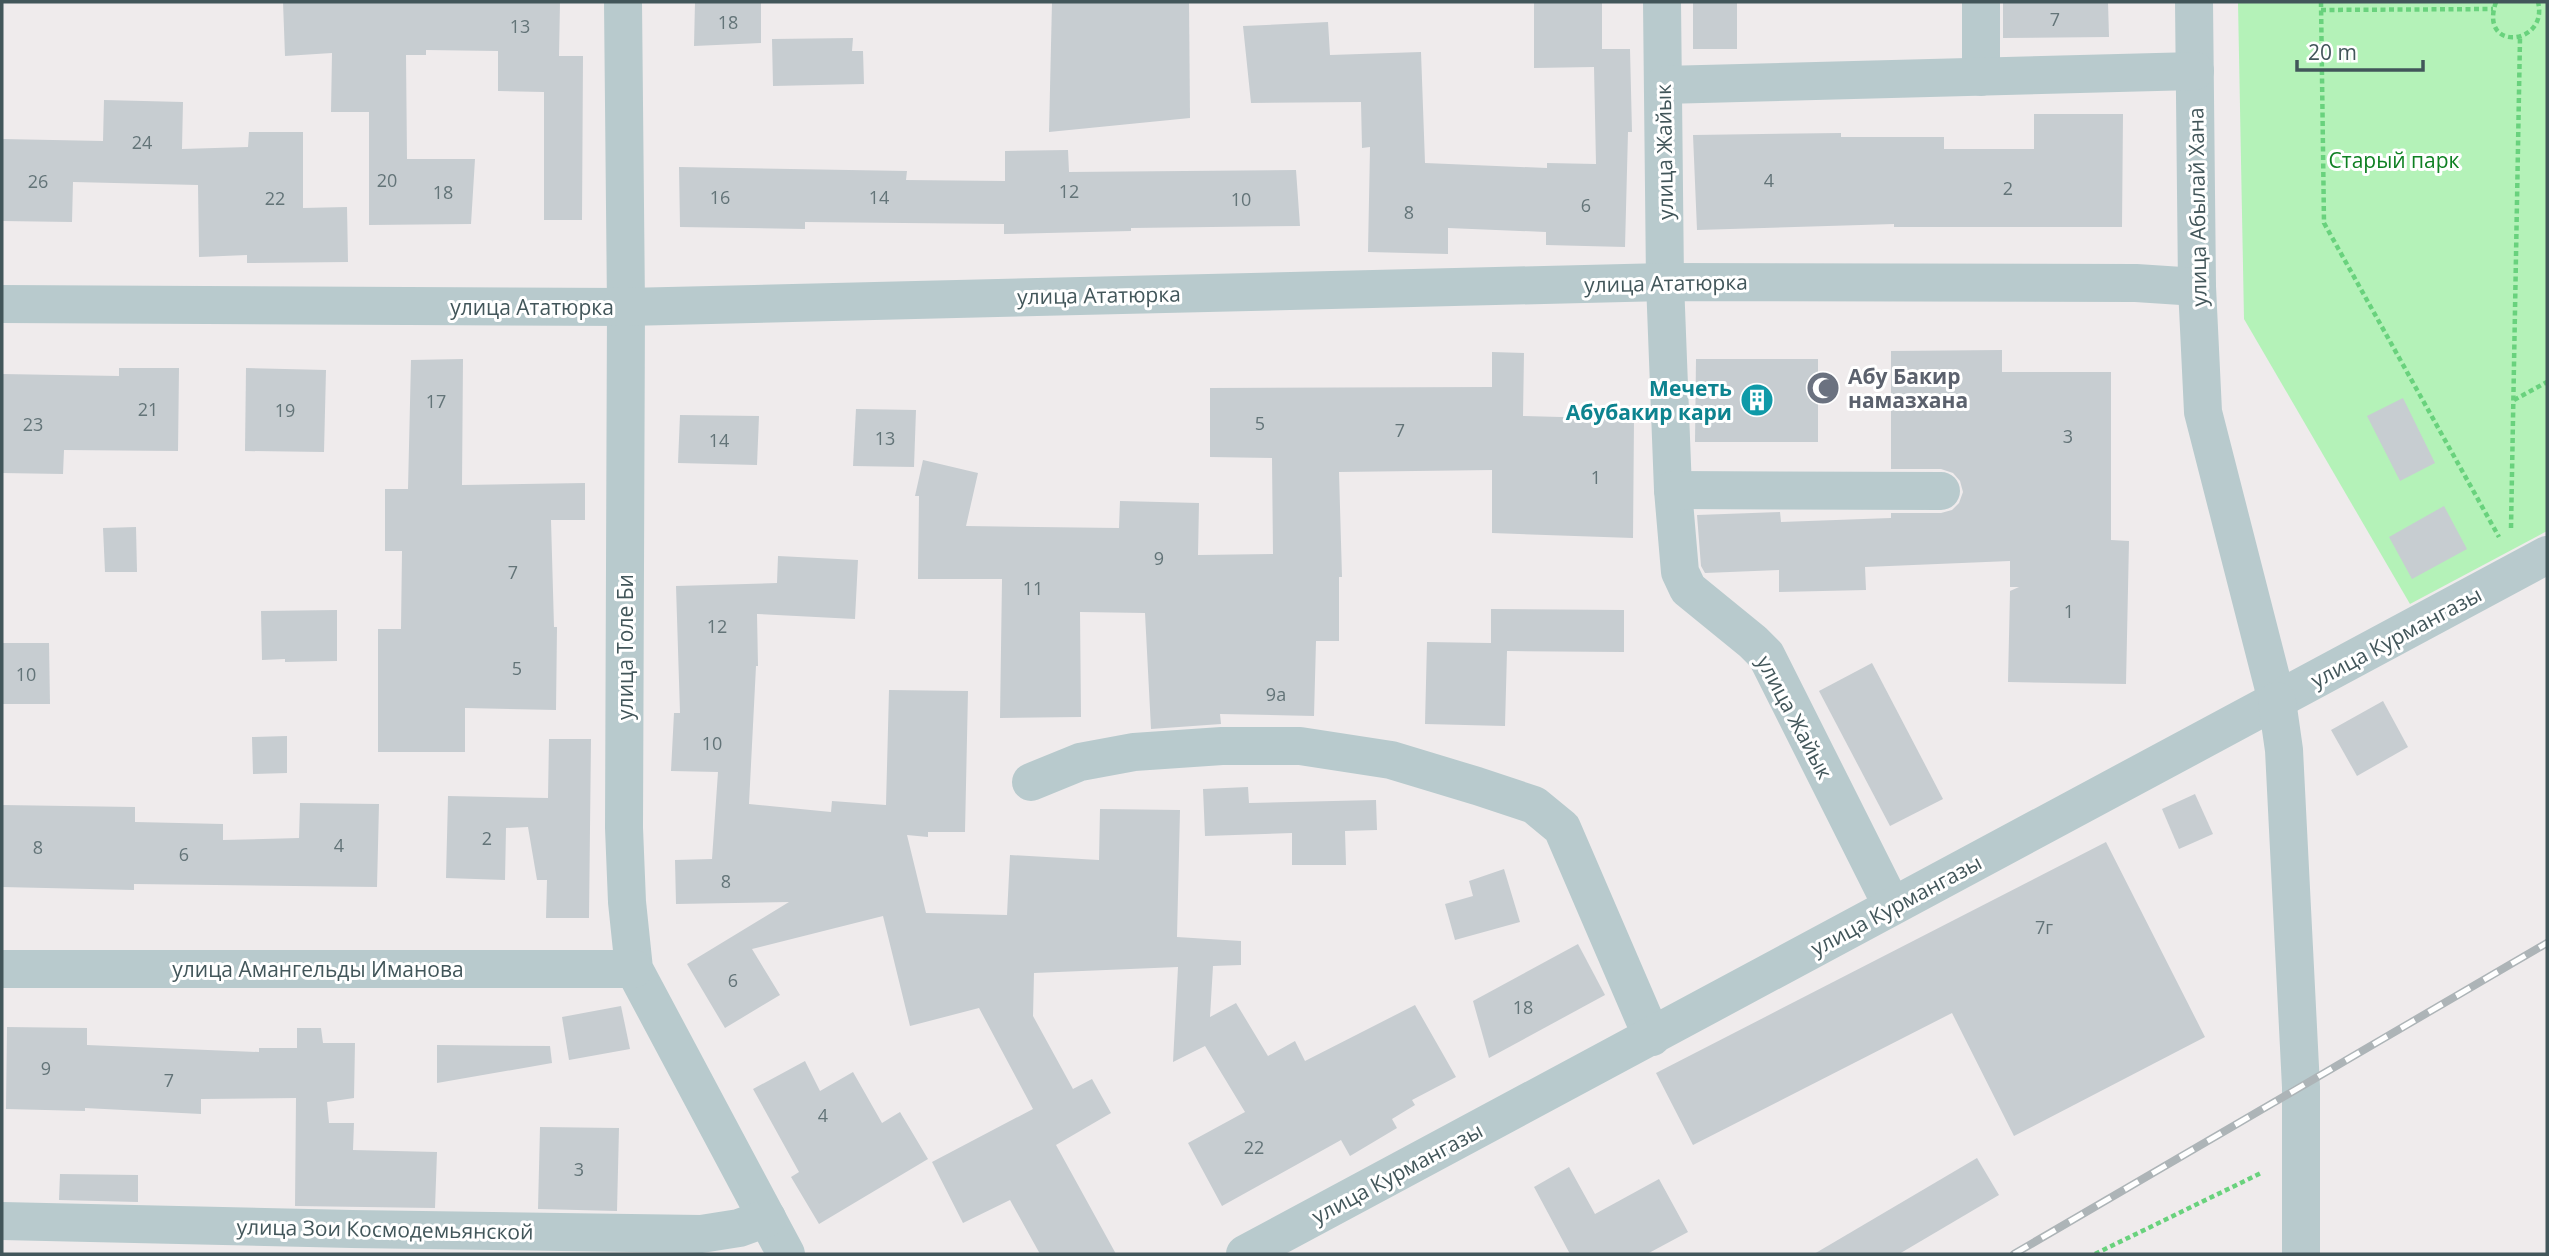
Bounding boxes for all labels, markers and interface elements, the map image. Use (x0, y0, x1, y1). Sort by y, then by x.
house number: 7 (2050, 7, 2060, 31)
house number: 18 (718, 10, 738, 34)
house number: 13 (510, 14, 530, 38)
scale bar (2297, 28, 2423, 72)
text: 20 m (2308, 38, 2357, 66)
street label: улица Жайык (1649, 84, 1679, 220)
street label: улица Абылай Хана (2181, 107, 2213, 307)
house number: 24 (132, 130, 152, 154)
park label: Старый парк (2329, 146, 2460, 174)
house number: 20 (377, 168, 397, 192)
house number: 4 (1764, 168, 1774, 192)
house number: 26 (28, 169, 48, 193)
house number: 2 (2003, 176, 2013, 200)
house number: 12 (1059, 179, 1079, 203)
house number: 18 (433, 180, 453, 204)
house number: 16 (710, 185, 730, 209)
house number: 14 (869, 185, 889, 209)
house number: 22 (265, 186, 285, 210)
house number: 10 (1231, 187, 1251, 211)
house number: 6 (1581, 193, 1591, 217)
house number: 8 (1404, 200, 1414, 224)
street label: улица Ататюрка (1584, 268, 1748, 298)
street label: улица Ататюрка (1017, 280, 1181, 310)
street label: улица Ататюрка (450, 293, 614, 321)
place label: Абу Бакир намазхана (1848, 362, 1968, 414)
mosque icon: Абу Бакир намазхана (1804, 369, 1842, 407)
place label: Мечеть Абубакир кари (1566, 374, 1732, 426)
building icon: Мечеть Абубакир кари (1738, 381, 1776, 419)
house number: 17 (426, 389, 446, 413)
house number: 21 (138, 397, 158, 421)
house number: 19 (275, 398, 295, 422)
house number: 5 (1255, 411, 1265, 435)
house number: 23 (23, 412, 43, 436)
house number: 7 (1395, 418, 1405, 442)
house number: 3 (2063, 424, 2073, 448)
house number: 13 (875, 426, 895, 450)
house number: 14 (709, 428, 729, 452)
house number: 1 (1591, 465, 1601, 489)
house number: 9 (1154, 546, 1164, 570)
house number: 7 (508, 560, 518, 584)
street label: улица Толе Би (611, 574, 639, 720)
house number: 11 (1023, 576, 1043, 600)
street label: улица Курмангазы (2306, 580, 2486, 694)
house number: 1 (2064, 599, 2074, 623)
house number: 12 (707, 614, 727, 638)
street label: улица Жайык (1751, 650, 1839, 784)
house number: 5 (512, 656, 522, 680)
house number: 10 (16, 662, 36, 686)
house number: 9а (1266, 682, 1286, 706)
house number: 10 (702, 731, 722, 755)
house number: 2 (482, 826, 492, 850)
house number: 4 (334, 833, 344, 857)
house number: 8 (33, 835, 43, 859)
house number: 6 (179, 842, 189, 866)
street label: улица Курмангазы (1806, 848, 1986, 962)
house number: 8 (721, 869, 731, 893)
house number: 7г (2035, 915, 2053, 939)
street label: улица Амангельды Иманова (172, 955, 464, 983)
house number: 6 (728, 968, 738, 992)
house number: 18 (1513, 995, 1533, 1019)
house number: 9 (41, 1056, 51, 1080)
house number: 7 (164, 1068, 174, 1092)
house number: 4 (818, 1103, 828, 1127)
street label: улица Курмангазы (1307, 1116, 1487, 1230)
house number: 22 (1244, 1135, 1264, 1159)
house number: 3 (574, 1157, 584, 1181)
street label: улица Зои Космодемьянской (236, 1212, 534, 1246)

